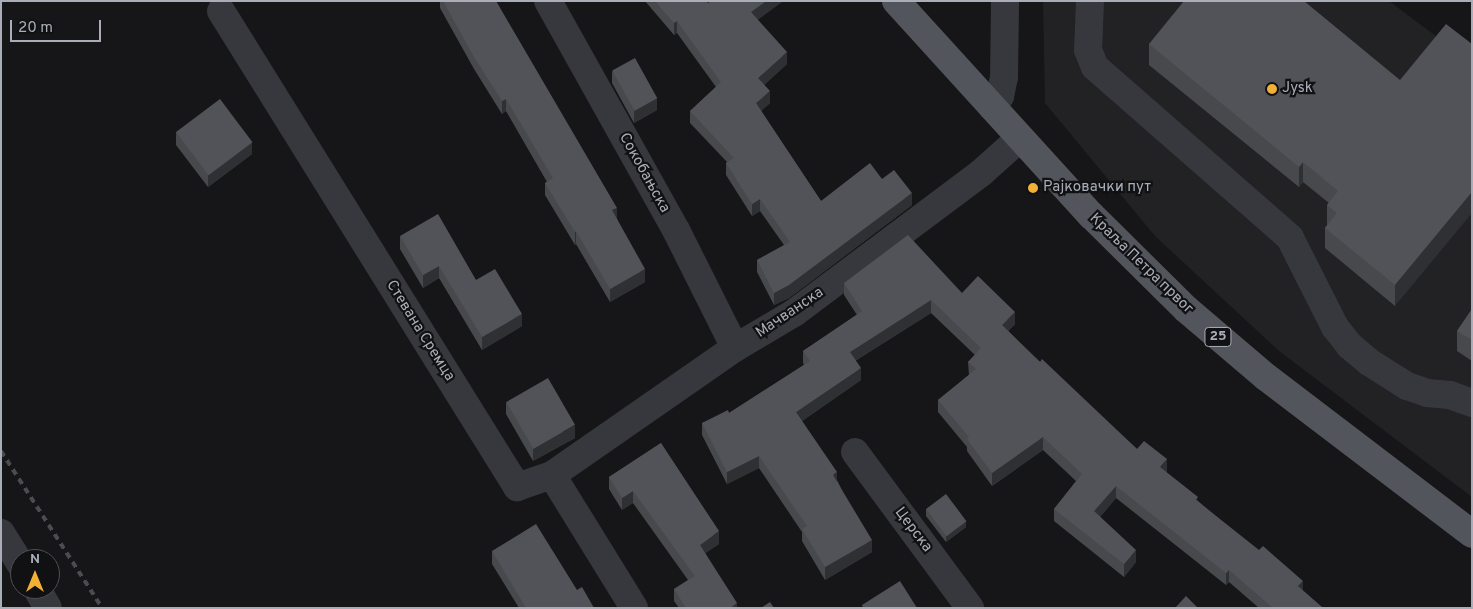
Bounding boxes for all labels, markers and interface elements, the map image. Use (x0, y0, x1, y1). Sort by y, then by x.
scale bar (12, 10, 104, 42)
text: 20 m (18, 19, 53, 38)
place label: Jysk (1282, 80, 1313, 98)
marker: Jysk (1266, 83, 1278, 95)
street label: Сокобањска (615, 130, 673, 216)
place label: Рајковачки пут (1043, 179, 1151, 197)
marker: Рајковачки пут (1027, 182, 1039, 194)
street label: Краља Петра првог (1085, 210, 1197, 318)
street label: Стевана Сремца (382, 277, 458, 385)
street label: Мачванска (753, 284, 827, 342)
road number: 25 (1204, 326, 1232, 348)
street label: Церска (890, 504, 936, 556)
north arrow (10, 549, 60, 599)
text: N (30, 551, 40, 568)

